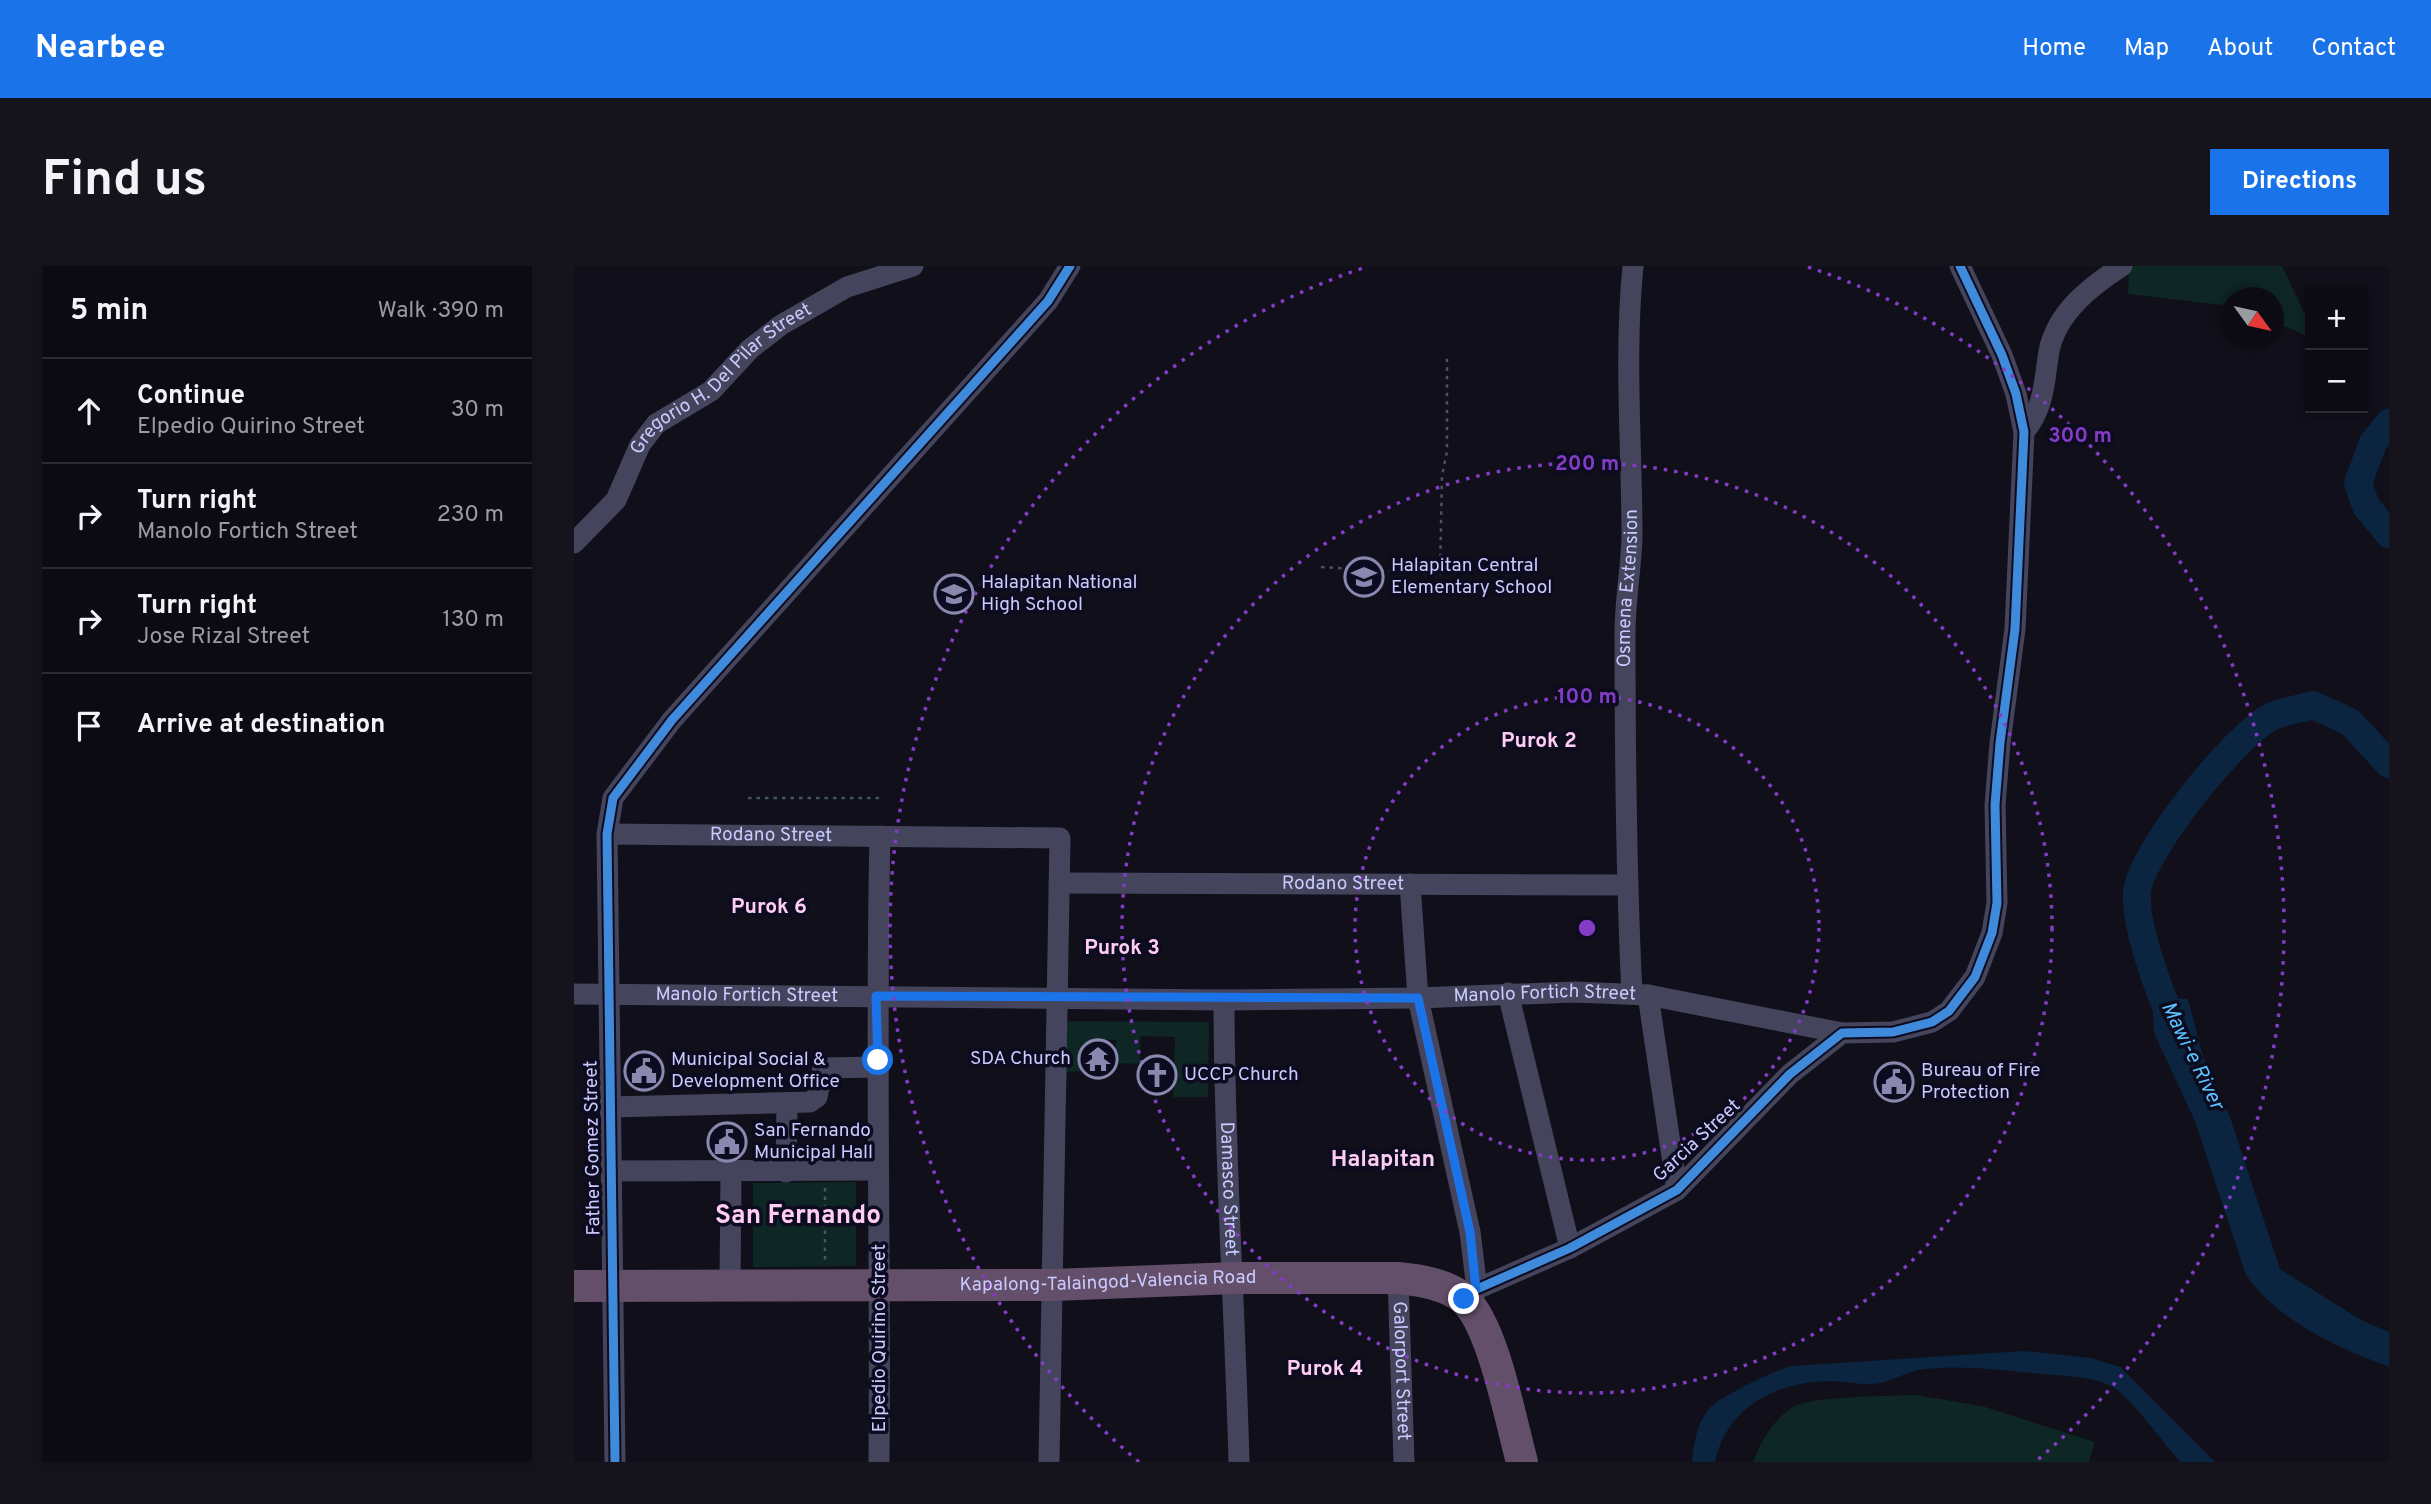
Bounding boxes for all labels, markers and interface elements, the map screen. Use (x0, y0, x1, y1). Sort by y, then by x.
text: Nearbee (35, 28, 166, 70)
text: Home (2022, 34, 2086, 64)
text: Map (2124, 34, 2169, 64)
text: About (2207, 34, 2273, 64)
text: Contact (2311, 34, 2396, 64)
button: Directions (2210, 149, 2389, 215)
text: Find us (42, 151, 207, 213)
north arrow (2221, 287, 2284, 350)
map controls (2305, 287, 2368, 413)
button: + (2305, 287, 2368, 350)
text: 5 min (70, 293, 148, 330)
text: Walk · 390 m (378, 297, 504, 326)
street label: Gregorio H. Del Pilar Street (625, 298, 816, 458)
button: − (2305, 350, 2368, 413)
text: Continue (137, 380, 245, 413)
icon: ahead (70, 392, 108, 430)
text: 30 m (451, 396, 504, 425)
text: Elpedio Quirino Street (137, 413, 365, 442)
text: 300 m (2048, 423, 2112, 450)
text: 200 m (1555, 451, 1619, 478)
text: Turn right (137, 485, 257, 518)
icon: right (70, 497, 108, 535)
text: 230 m (437, 501, 504, 530)
street label: Osmena Extension (1613, 509, 1644, 667)
text: Manolo Fortich Street (137, 518, 358, 547)
place label: Halapitan Central Elementary School (1391, 554, 1552, 600)
school or university icon: Halapitan Central Elementary School (1343, 556, 1385, 598)
place label: Halapitan National High School (981, 571, 1137, 617)
school or university icon: Halapitan National High School (933, 573, 975, 615)
text: Turn right (137, 590, 257, 623)
icon: right (70, 602, 108, 640)
text: 130 m (442, 606, 504, 635)
text: Jose Rizal Street (137, 623, 310, 652)
text: 100 m (1557, 684, 1617, 711)
icon: arrive (70, 707, 108, 745)
text: Arrive at destination (137, 709, 385, 742)
district label: Purok 2 (1501, 728, 1577, 755)
street label: Rodano Street (710, 823, 832, 848)
street label: Rodano Street (1282, 872, 1404, 896)
district label: Purok 6 (731, 894, 807, 921)
centre of rings (1575, 916, 1599, 940)
district label: Purok 3 (1084, 935, 1160, 962)
street label: Manolo Fortich Street (1453, 980, 1637, 1009)
street label: Manolo Fortich Street (656, 983, 838, 1008)
water label: Mawi-e River (2154, 997, 2231, 1116)
temple icon: SDA Church (1077, 1038, 1119, 1080)
route start (862, 1044, 893, 1075)
place label: SDA Church (970, 1047, 1071, 1071)
place label: Municipal Social & Development Office (671, 1048, 840, 1094)
public building icon: Municipal Social & Development Office (623, 1050, 665, 1092)
church icon: UCCP Church (1136, 1054, 1178, 1096)
place label: Bureau of Fire Protection (1921, 1059, 2040, 1105)
street label: Father Gomez Street (579, 1060, 607, 1236)
public building icon: Bureau of Fire Protection (1873, 1061, 1915, 1103)
place label: UCCP Church (1184, 1063, 1299, 1087)
street label: Garcia Street (1648, 1094, 1746, 1188)
place label: San Fernando Municipal Hall (754, 1119, 873, 1165)
public building icon: San Fernando Municipal Hall (706, 1121, 748, 1163)
street label: Damasco Street (1214, 1121, 1243, 1257)
district label: Halapitan (1331, 1146, 1435, 1175)
district label: San Fernando (715, 1200, 881, 1233)
street label: Elpedio Quirino Street (868, 1244, 892, 1432)
street label: Kapalong-Talaingod-Valencia Road (959, 1266, 1256, 1297)
route end (1448, 1283, 1479, 1314)
street label: Galorport Street (1387, 1301, 1415, 1441)
district label: Purok 4 (1287, 1356, 1363, 1383)

